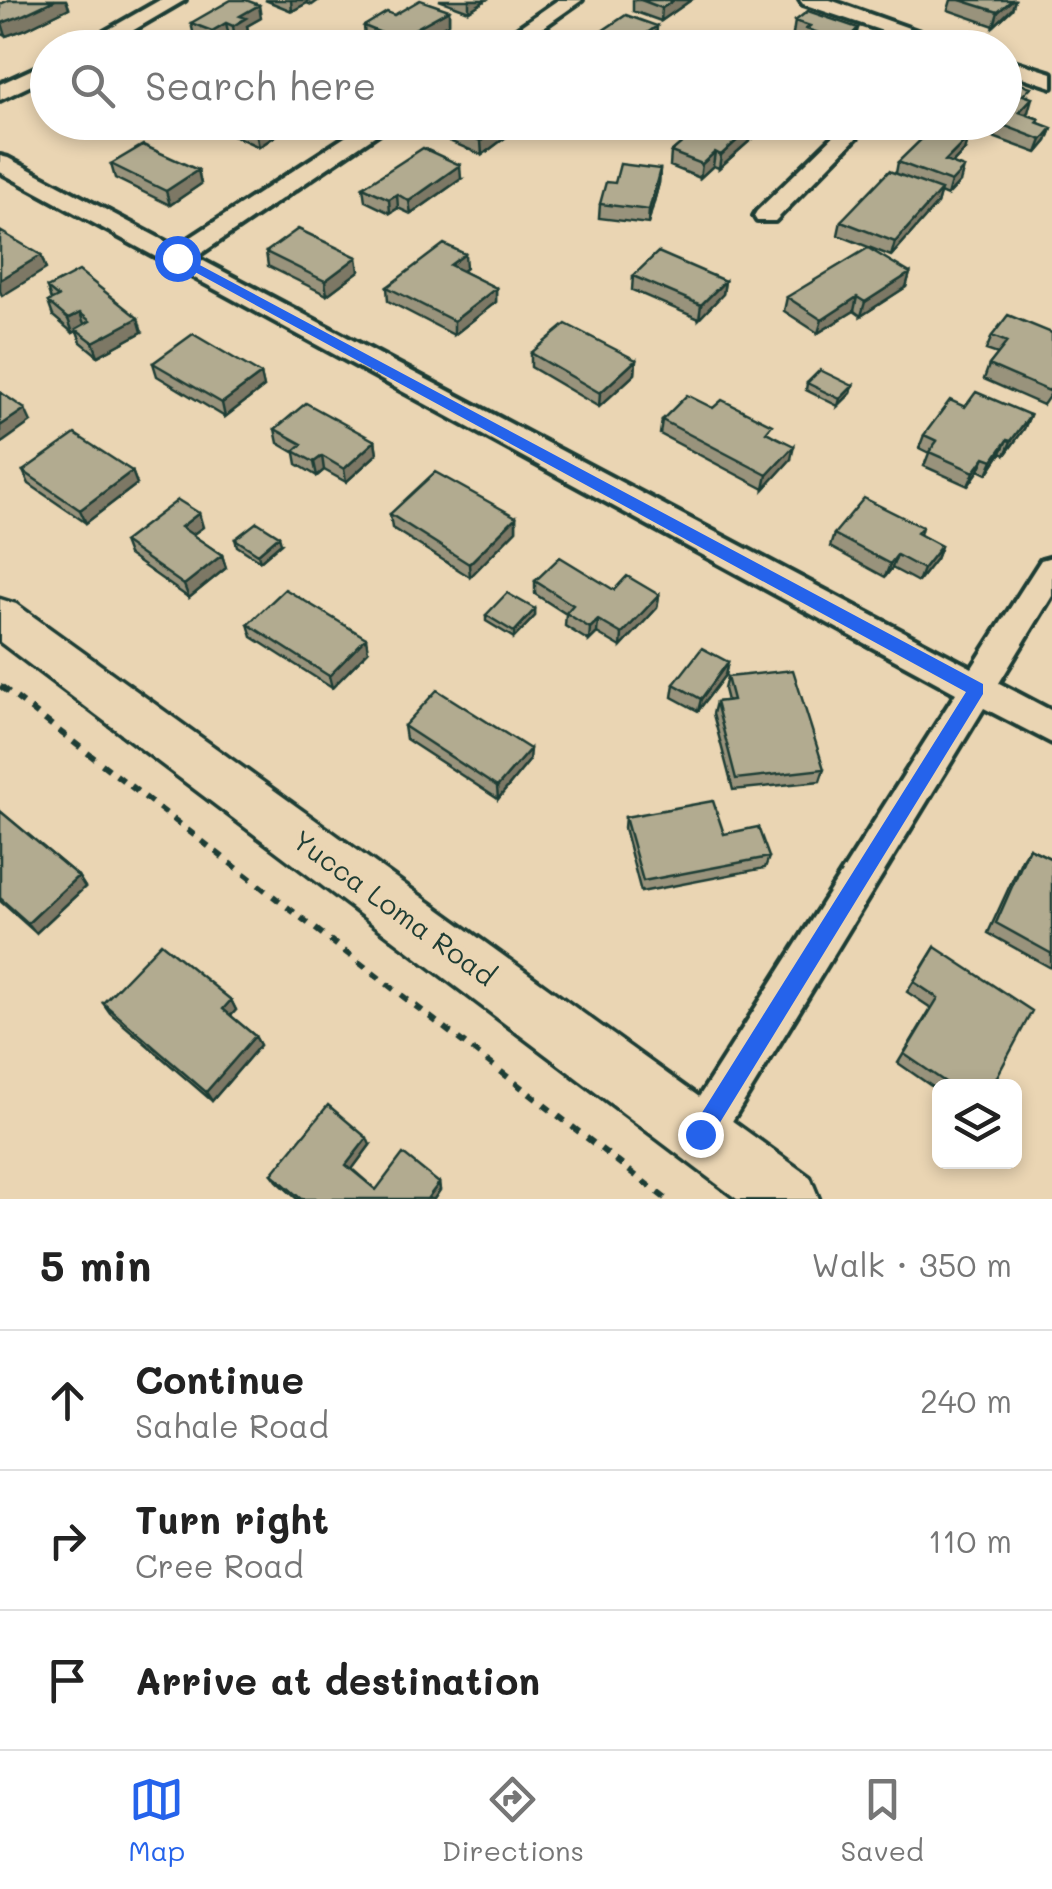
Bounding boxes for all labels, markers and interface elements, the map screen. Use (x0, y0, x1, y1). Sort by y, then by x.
search box (30, 30, 1022, 140)
icon: search (65, 58, 120, 113)
text: Search here (145, 60, 376, 110)
route start (155, 236, 201, 282)
street label: Yucca Loma Road (286, 821, 503, 993)
map controls (932, 1079, 1022, 1169)
button: layers (932, 1079, 1022, 1169)
route end (678, 1112, 724, 1158)
text: 5 min (40, 1237, 151, 1292)
text: Walk · 350 m (812, 1243, 1012, 1285)
text: Continue (135, 1354, 304, 1404)
icon: ahead (40, 1373, 95, 1428)
text: 240 m (920, 1379, 1012, 1421)
text: Sahale Road (135, 1404, 329, 1446)
text: Turn right (135, 1494, 329, 1544)
icon: right (40, 1513, 95, 1568)
text: 110 m (928, 1519, 1012, 1561)
text: Cree Road (135, 1544, 303, 1586)
icon: arrive (40, 1653, 95, 1708)
text: Arrive at destination (135, 1655, 540, 1705)
tab: Map (128, 1772, 185, 1868)
tab: Directions (442, 1772, 584, 1868)
tab: Saved (841, 1772, 924, 1868)

